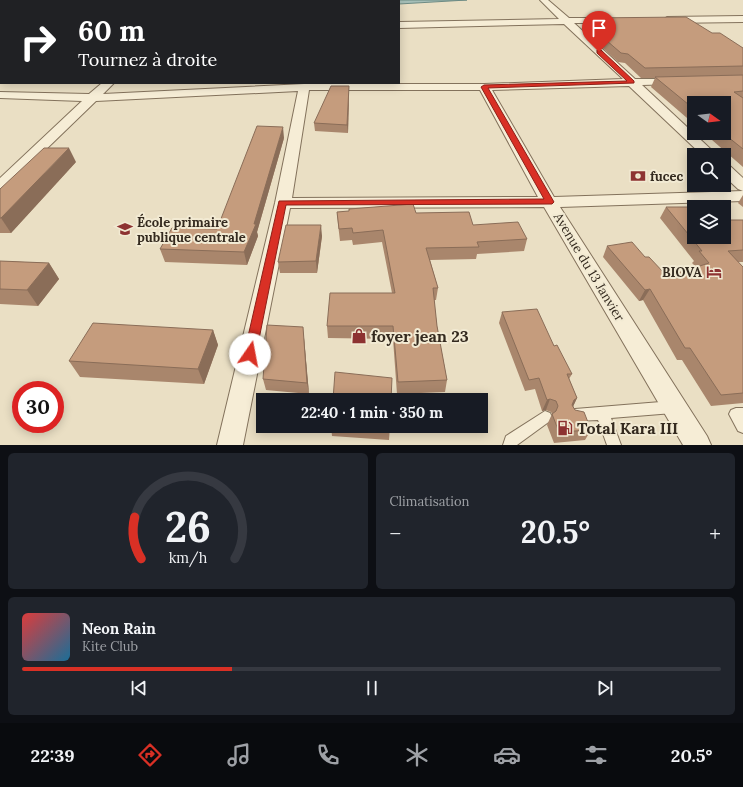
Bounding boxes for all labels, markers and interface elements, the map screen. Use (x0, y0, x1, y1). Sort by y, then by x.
pin (582, 11, 616, 52)
text: 60 m (78, 13, 145, 49)
icon: right (12, 16, 64, 68)
icon: arrive (588, 17, 610, 39)
text: Tournez à droite (78, 48, 217, 71)
north arrow (687, 96, 731, 140)
map controls (687, 96, 731, 244)
button: search (687, 148, 731, 192)
bank icon: fucec (629, 167, 647, 185)
place label: fucec (650, 168, 684, 185)
button: layers (687, 200, 731, 244)
street label: Avenue du 13 Janvier (549, 209, 628, 325)
place label: École primaire publique centrale (137, 213, 246, 246)
school or university icon: École primaire publique centrale (116, 220, 134, 238)
hotel icon: BIOVA (705, 263, 723, 281)
place label: BIOVA (662, 264, 702, 281)
place label: foyer jean 23 (371, 326, 469, 346)
shop icon: foyer jean 23 (350, 327, 368, 345)
position arrow (229, 333, 271, 375)
speed limit sign: 30 (12, 381, 64, 433)
text: 22:40 · 1 min · 350 m (301, 403, 443, 422)
place label: Total Kara III (577, 418, 678, 438)
fuel station icon: Total Kara III (556, 419, 574, 437)
text: Climatisation (390, 493, 470, 510)
text: 26 (165, 500, 211, 553)
text: 20.5° (521, 513, 590, 551)
text: − (390, 519, 401, 547)
text: + (709, 519, 721, 547)
text: km/h (168, 549, 207, 568)
text: Neon Rain (82, 619, 156, 638)
text: Kite Club (82, 638, 138, 655)
icon: previous (128, 677, 150, 699)
icon: pause (361, 677, 383, 699)
icon: next (594, 677, 616, 699)
icon: directions (136, 741, 164, 769)
icon: music (225, 741, 253, 769)
icon: phone (314, 741, 342, 769)
icon: climate (403, 741, 431, 769)
icon: car (493, 741, 521, 769)
icon: filters (582, 741, 610, 769)
text: 22:39 (31, 744, 75, 767)
text: 20.5° (671, 744, 712, 767)

